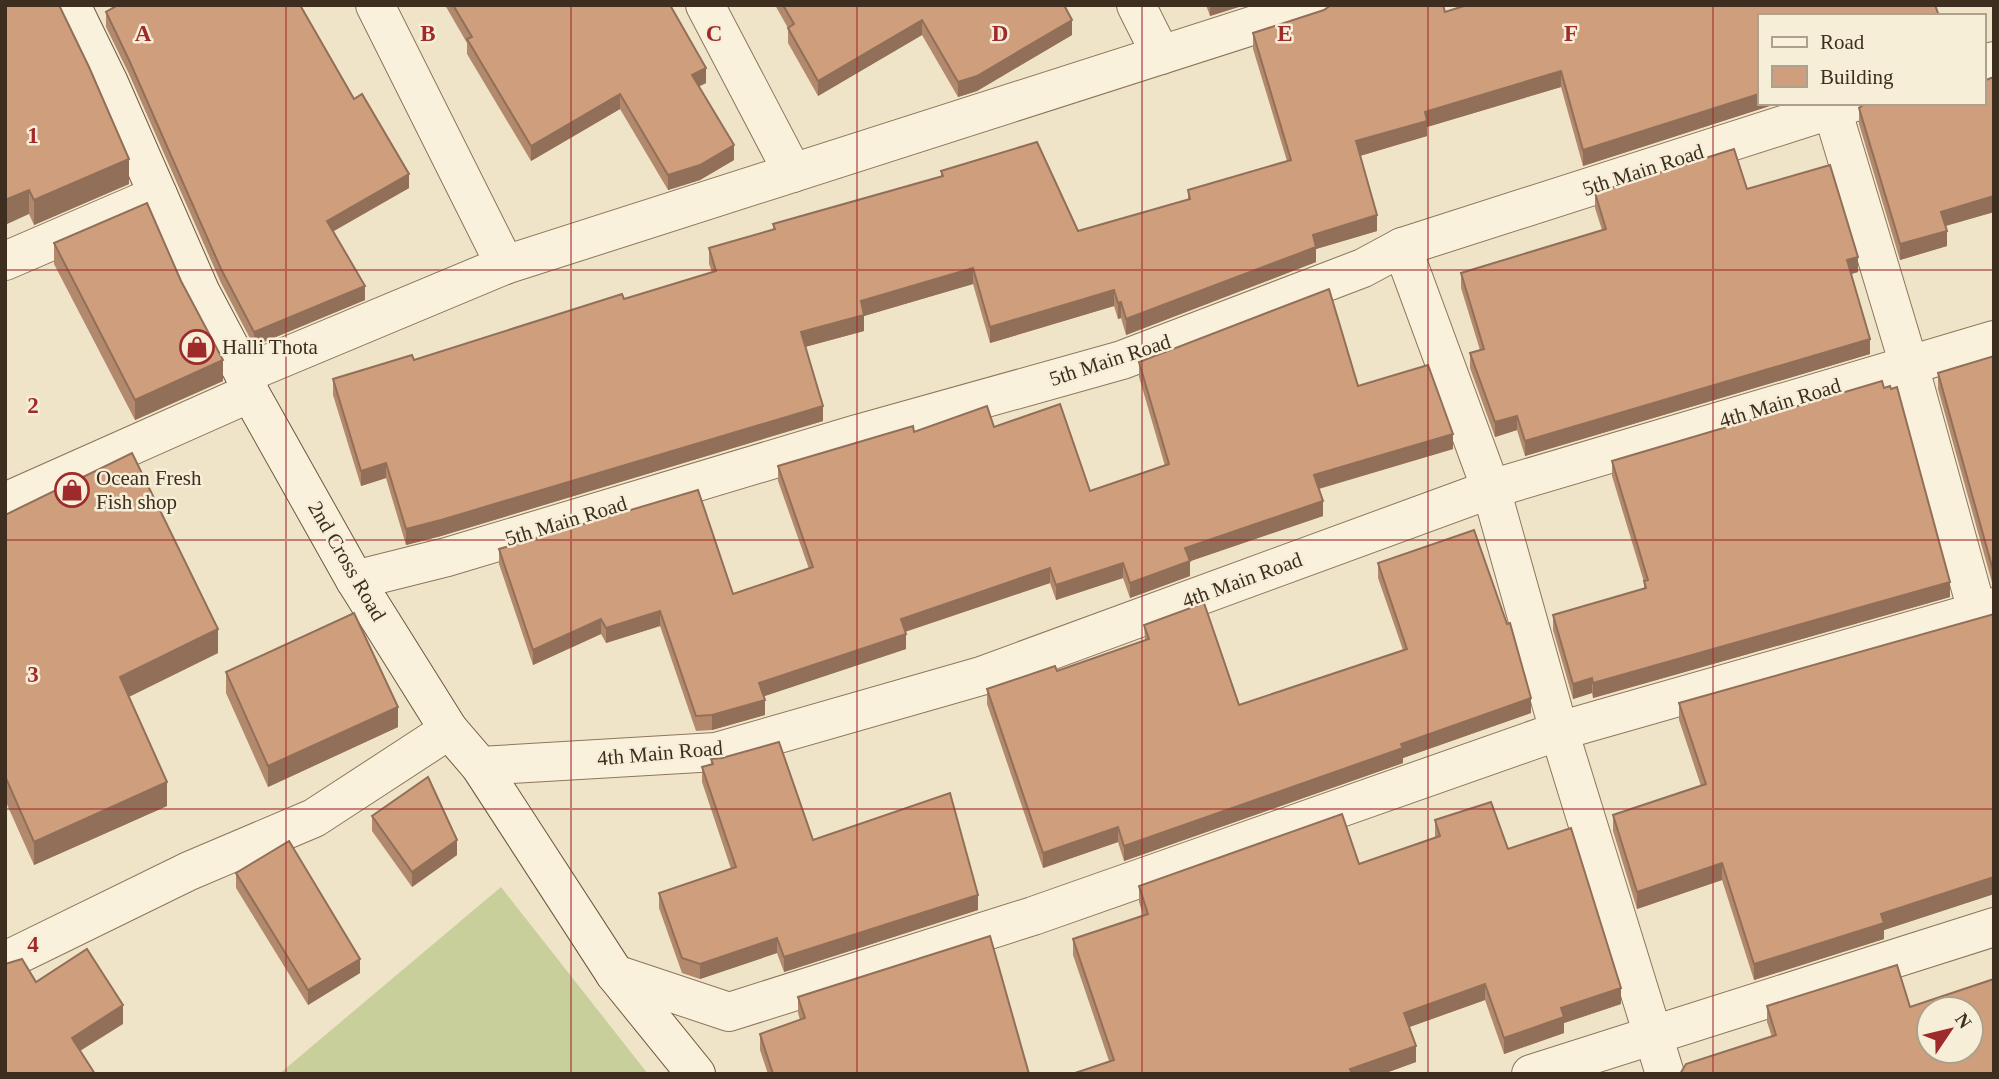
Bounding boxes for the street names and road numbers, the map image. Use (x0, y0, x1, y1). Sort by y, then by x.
street label: 5th Main Road (1579, 139, 1707, 201)
street label: 5th Main Road (1046, 329, 1174, 391)
street label: 4th Main Road (1716, 373, 1844, 433)
street label: 5th Main Road (502, 491, 630, 551)
street label: 2nd Cross Road (303, 497, 391, 626)
street label: 4th Main Road (1179, 547, 1306, 613)
street label: 4th Main Road (596, 736, 724, 770)

